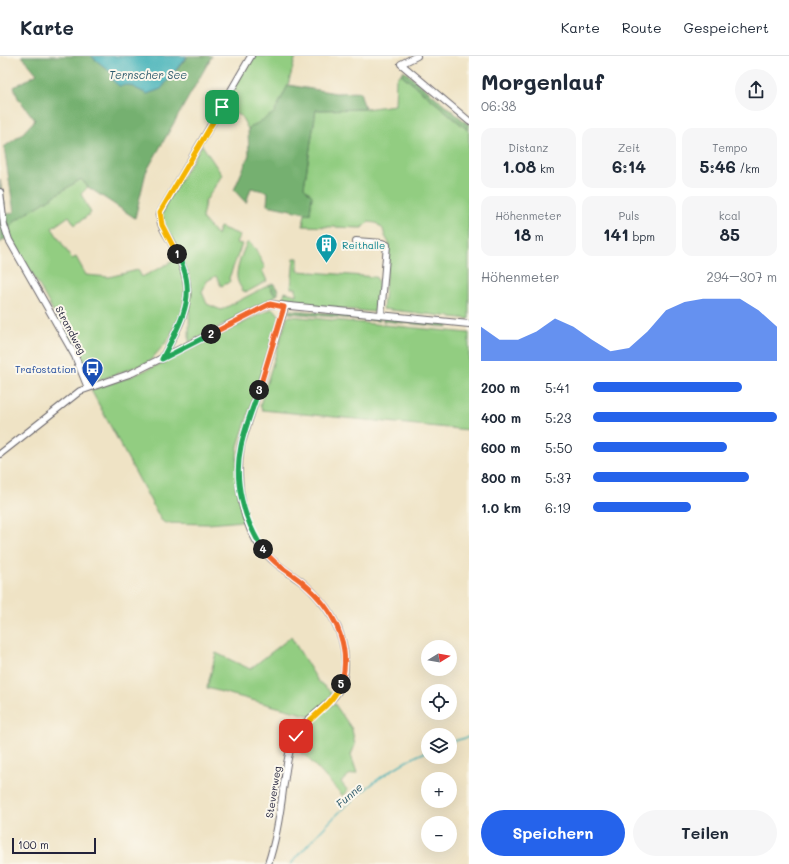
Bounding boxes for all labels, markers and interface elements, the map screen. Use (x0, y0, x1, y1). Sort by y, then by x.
text: Karte (20, 15, 74, 40)
text: Karte (561, 18, 600, 37)
text: Route (622, 18, 662, 37)
text: Gespeichert (684, 18, 769, 37)
water label: Ternscher See (109, 67, 187, 82)
text: Morgenlauf (481, 67, 604, 96)
button: share (735, 69, 777, 111)
pin (205, 90, 239, 124)
icon: arrive (211, 96, 233, 118)
text: 06:38 (481, 97, 516, 114)
text: Distanz (508, 140, 548, 155)
text: Zeit (618, 140, 640, 155)
text: Tempo (712, 140, 747, 155)
text: 1.08 (502, 155, 536, 177)
text: 6:14 (612, 155, 646, 177)
text: 5:46 (700, 155, 736, 177)
text: km (536, 161, 555, 176)
text: /km (736, 161, 760, 176)
text: Höhenmeter (495, 208, 561, 223)
text: Puls (619, 208, 639, 223)
text: kcal (719, 208, 741, 223)
text: 18 (513, 223, 531, 245)
text: 141 (603, 223, 629, 245)
text: 85 (719, 223, 740, 245)
text: m (531, 229, 544, 244)
text: bpm (629, 229, 655, 244)
building icon: Reithalle (314, 232, 340, 265)
place label: Reithalle (342, 238, 385, 252)
pin: 1 (167, 244, 187, 264)
text: 1 (175, 246, 179, 261)
text: Höhenmeter (481, 268, 559, 285)
text: 294–307 m (706, 268, 777, 285)
street label: Strandweg (52, 303, 90, 357)
pin: 2 (201, 324, 221, 344)
text: 2 (208, 326, 214, 341)
bus stop icon: Trafostation (79, 356, 105, 389)
place label: Trafostation (15, 362, 76, 376)
text: 200 m (481, 379, 520, 396)
text: 5:41 (545, 379, 570, 396)
pin: 3 (249, 380, 269, 400)
text: 3 (256, 382, 262, 397)
text: 400 m (481, 409, 521, 426)
text: 5:23 (545, 409, 571, 426)
text: 600 m (481, 439, 521, 456)
text: 5:50 (545, 439, 572, 456)
text: 800 m (481, 469, 521, 486)
text: 5:37 (545, 469, 571, 486)
text: 1.0 km (481, 499, 521, 516)
text: 6:19 (545, 499, 570, 516)
pin: 4 (253, 539, 273, 559)
text: 4 (260, 541, 266, 556)
north arrow (421, 640, 457, 676)
map controls (421, 640, 457, 852)
pin: 5 (331, 674, 351, 694)
text: 5 (338, 676, 344, 691)
button: locate (421, 684, 457, 720)
pin (279, 719, 313, 753)
icon: check (285, 725, 307, 747)
button: layers (421, 728, 457, 764)
street label: Steverweg (262, 765, 284, 819)
button: + (421, 772, 457, 808)
water label: Funne (332, 779, 366, 811)
button: Speichern (481, 810, 625, 856)
button: Teilen (633, 810, 777, 856)
button: − (421, 816, 457, 852)
scale bar (12, 836, 96, 855)
text: 100 m (18, 837, 49, 852)

